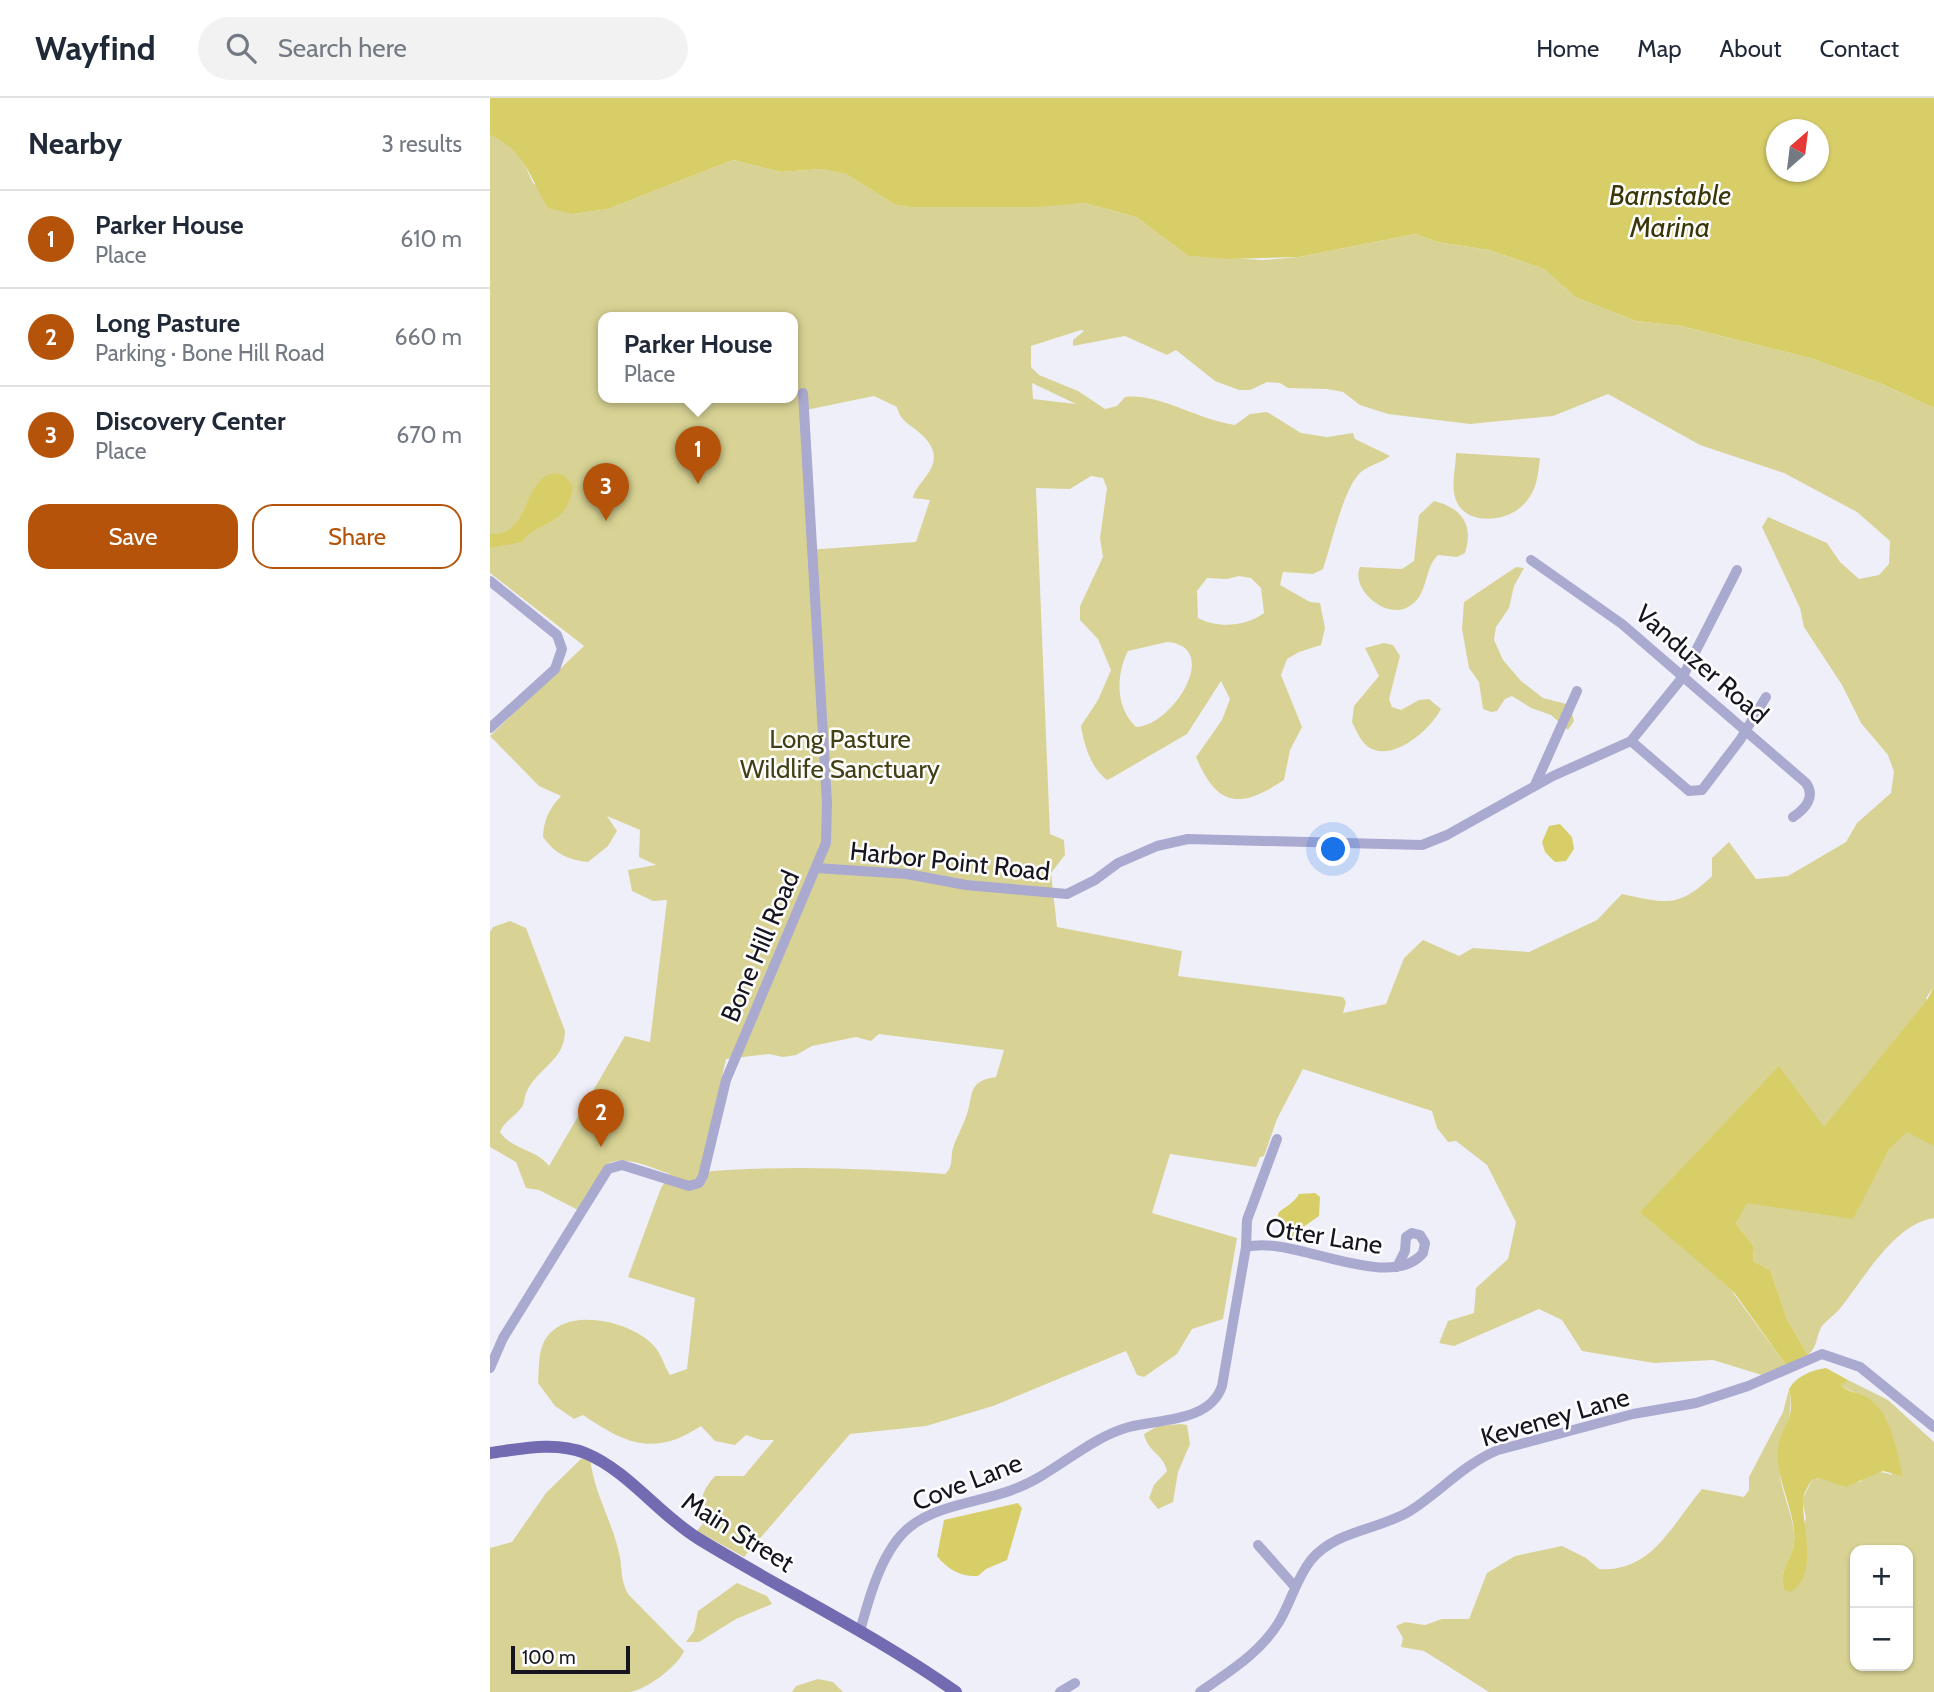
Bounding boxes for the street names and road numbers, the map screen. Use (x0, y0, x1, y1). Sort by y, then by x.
street label: Vanduzer Road (1629, 598, 1775, 730)
street label: Harbor Point Road (848, 835, 1052, 887)
street label: Bone Hill Road (714, 865, 806, 1027)
street label: Otter Lane (1263, 1211, 1385, 1261)
street label: Keveney Lane (1477, 1381, 1633, 1453)
street label: Cove Lane (908, 1446, 1026, 1518)
street label: Main Street (676, 1485, 800, 1579)

